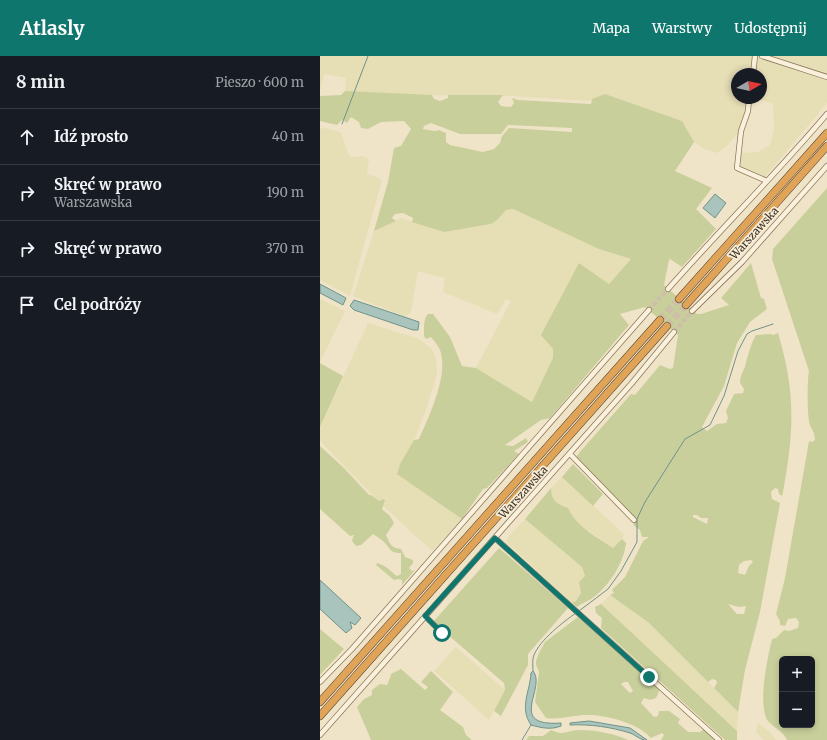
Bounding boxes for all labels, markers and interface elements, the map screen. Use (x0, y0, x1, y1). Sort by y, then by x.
text: Atlasly (20, 16, 84, 40)
text: Mapa (593, 19, 630, 37)
text: Warstwy (652, 19, 712, 37)
text: Udostępnij (734, 19, 807, 37)
north arrow (731, 68, 767, 104)
text: 8 min (16, 71, 65, 93)
text: Pieszo · 600 m (215, 74, 304, 91)
icon: ahead (16, 126, 38, 148)
text: Idź prosto (54, 127, 128, 146)
text: 40 m (272, 128, 304, 145)
text: Skręć w prawo (54, 175, 162, 194)
icon: right (16, 182, 38, 204)
text: 190 m (267, 184, 304, 201)
text: Warszawska (54, 194, 132, 211)
street label: Warszawska (726, 204, 781, 263)
icon: right (16, 238, 38, 260)
text: Skręć w prawo (54, 239, 162, 258)
text: 370 m (266, 240, 304, 257)
icon: arrive (16, 294, 38, 316)
text: Cel podróży (54, 295, 141, 314)
street label: Warszawska (495, 463, 550, 522)
route start (433, 624, 451, 642)
map controls (779, 656, 815, 728)
button: + (779, 656, 815, 692)
route end (640, 668, 658, 686)
button: − (779, 692, 815, 728)

